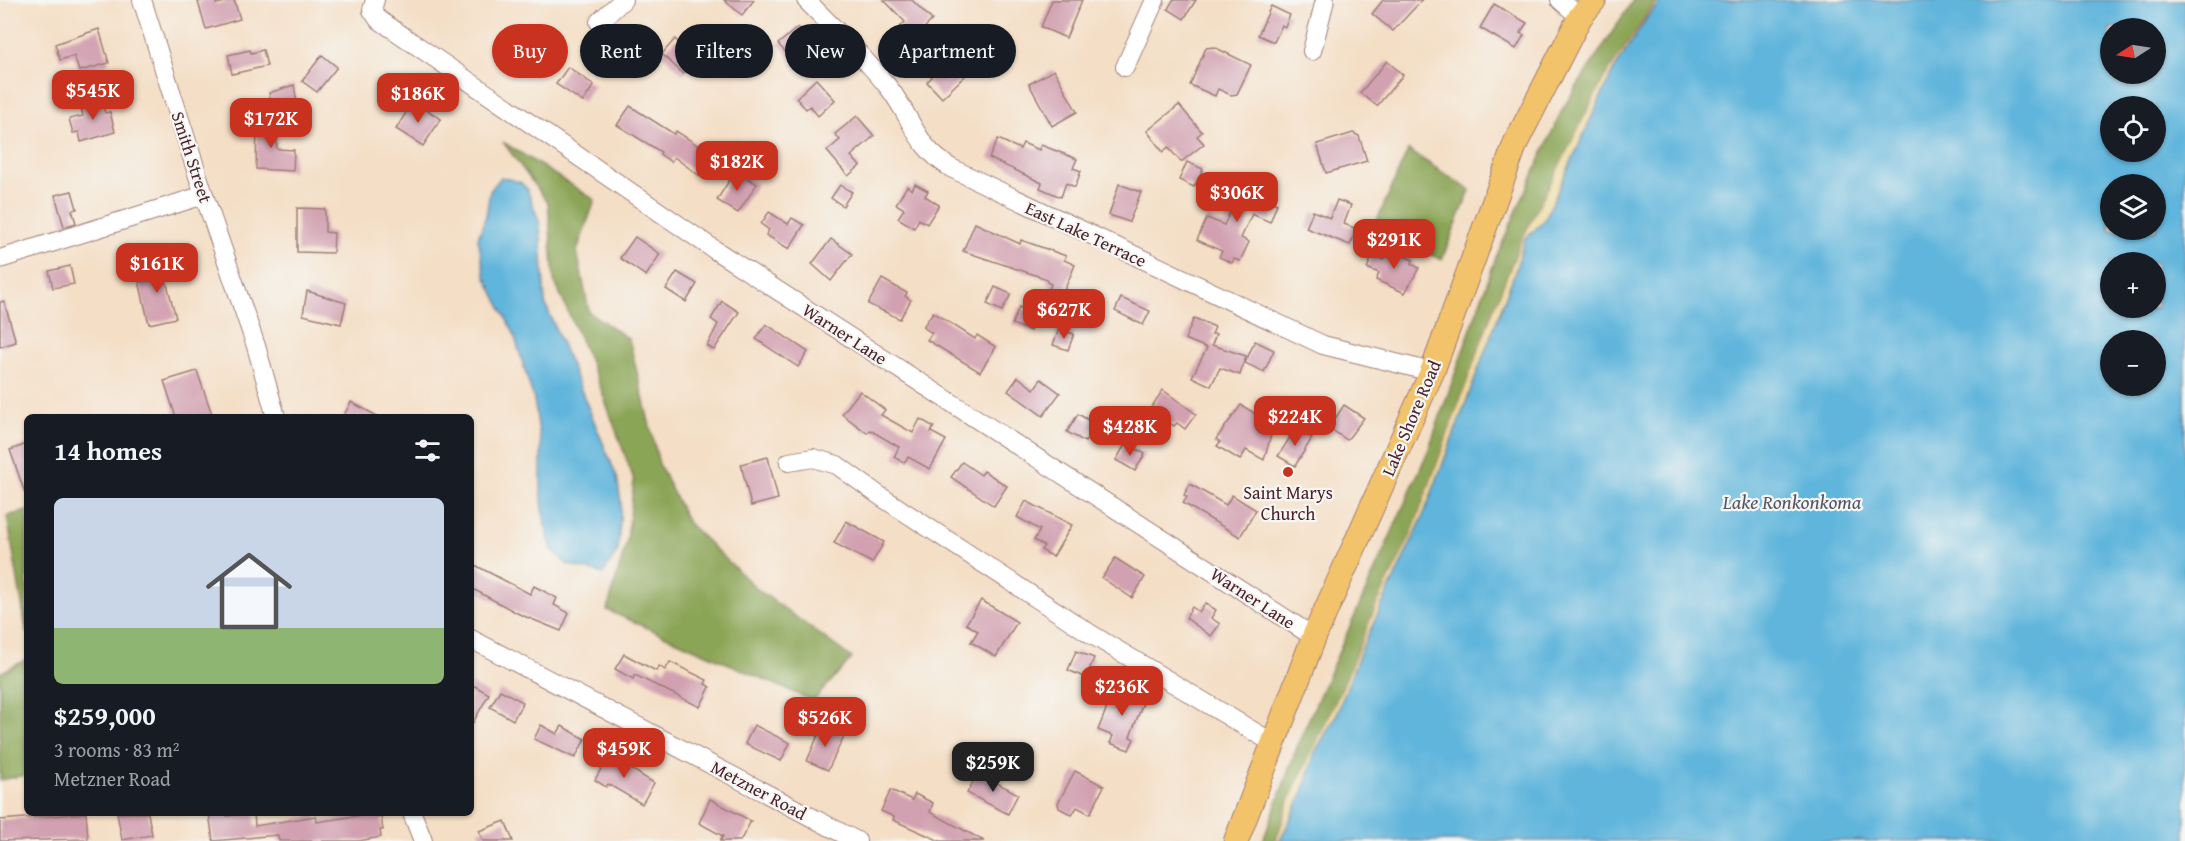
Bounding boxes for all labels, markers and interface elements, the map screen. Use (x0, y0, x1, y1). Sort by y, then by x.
north arrow (2100, 18, 2166, 84)
map controls (2100, 18, 2166, 396)
chip: Buy (492, 24, 568, 78)
chip: Rent (580, 24, 663, 78)
chip: Filters (675, 24, 773, 78)
chip: New (785, 24, 866, 78)
chip: Apartment (878, 24, 1016, 78)
pin: $545K (51, 70, 135, 121)
pin: $186K (376, 73, 460, 124)
text: $545K (66, 75, 120, 104)
text: $186K (391, 78, 445, 107)
button: locate (2100, 96, 2166, 162)
pin: $172K (229, 98, 313, 149)
text: $172K (244, 103, 298, 132)
street label: Smith Street (165, 108, 220, 207)
pin: $182K (695, 141, 779, 192)
text: $182K (710, 146, 764, 175)
pin: $306K (1195, 172, 1279, 223)
button: layers (2100, 174, 2166, 240)
text: $306K (1210, 177, 1264, 206)
street label: East Lake Terrace (1021, 194, 1151, 274)
pin: $291K (1352, 219, 1436, 270)
text: $291K (1367, 224, 1421, 253)
pin: $161K (115, 243, 199, 294)
text: $161K (130, 248, 184, 277)
button: + (2100, 252, 2166, 318)
pin: $627K (1022, 289, 1106, 340)
text: $627K (1037, 294, 1091, 323)
street label: Warner Lane (797, 296, 893, 372)
button: − (2100, 330, 2166, 396)
street label: Lake Shore Road (1374, 355, 1448, 480)
pin: $224K (1253, 396, 1337, 447)
text: $224K (1268, 401, 1322, 430)
pin: $428K (1088, 406, 1172, 457)
text: $428K (1103, 411, 1157, 440)
text: 14 homes (54, 431, 162, 470)
icon: filters (411, 434, 444, 467)
marker: Saint Marys Church (1281, 465, 1295, 479)
place label: Saint Marys Church (1243, 479, 1333, 527)
water label: Lake Ronkonkoma (1722, 487, 1862, 516)
icon: home (195, 537, 303, 645)
street label: Warner Lane (1205, 560, 1301, 636)
pin: $236K (1080, 666, 1164, 717)
text: $236K (1095, 671, 1149, 700)
text: $259,000 (54, 696, 156, 735)
pin: $526K (783, 697, 867, 748)
text: $526K (798, 702, 852, 731)
pin: $459K (582, 728, 666, 779)
text: $459K (597, 733, 651, 762)
text: 3 rooms · 83 m² (54, 735, 180, 764)
pin: $259K (951, 742, 1035, 793)
text: $259K (966, 747, 1020, 776)
street label: Metzner Road (706, 753, 812, 827)
text: Metzner Road (54, 764, 171, 793)

